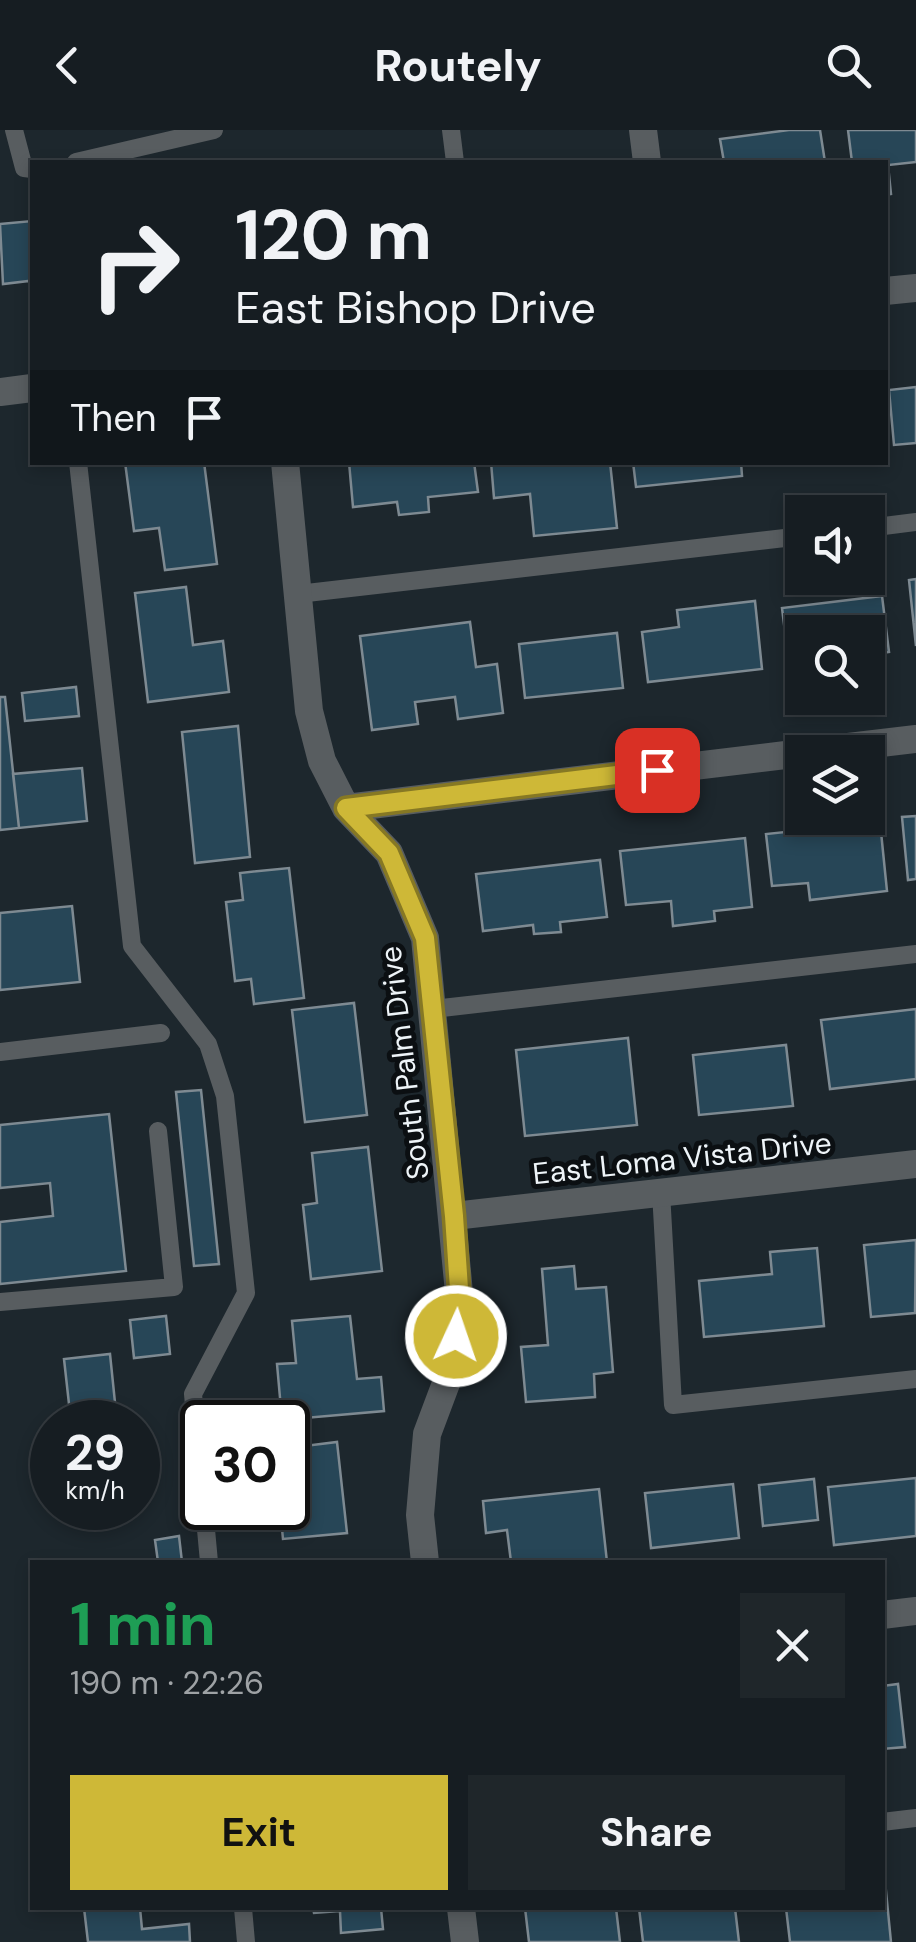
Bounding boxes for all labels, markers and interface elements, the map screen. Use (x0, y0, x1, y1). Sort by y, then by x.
text: Routely (374, 36, 542, 95)
icon: back (40, 38, 95, 93)
icon: search (821, 38, 876, 93)
text: 120 m (235, 190, 432, 281)
icon: right (70, 200, 200, 330)
text: East Bishop Drive (235, 278, 596, 337)
icon: arrive (177, 390, 232, 445)
text: Then (70, 393, 157, 443)
map controls (785, 495, 885, 835)
button: sound (785, 495, 885, 595)
button: search (785, 615, 885, 715)
pin (615, 728, 700, 813)
button: layers (785, 735, 885, 835)
icon: arrive (630, 743, 685, 798)
street label: South Palm Drive (370, 944, 438, 1182)
street label: East Loma Vista Drive (531, 1123, 833, 1193)
position arrow (404, 1284, 508, 1388)
speed limit sign: 30 (180, 1400, 310, 1530)
text: 29 (65, 1420, 125, 1486)
text: km/h (65, 1474, 125, 1507)
text: 1 min (70, 1585, 216, 1664)
button: close (740, 1593, 845, 1698)
text: 190 m · 22:26 (70, 1662, 264, 1704)
button: Exit (70, 1775, 448, 1890)
button: Share (468, 1775, 845, 1890)

